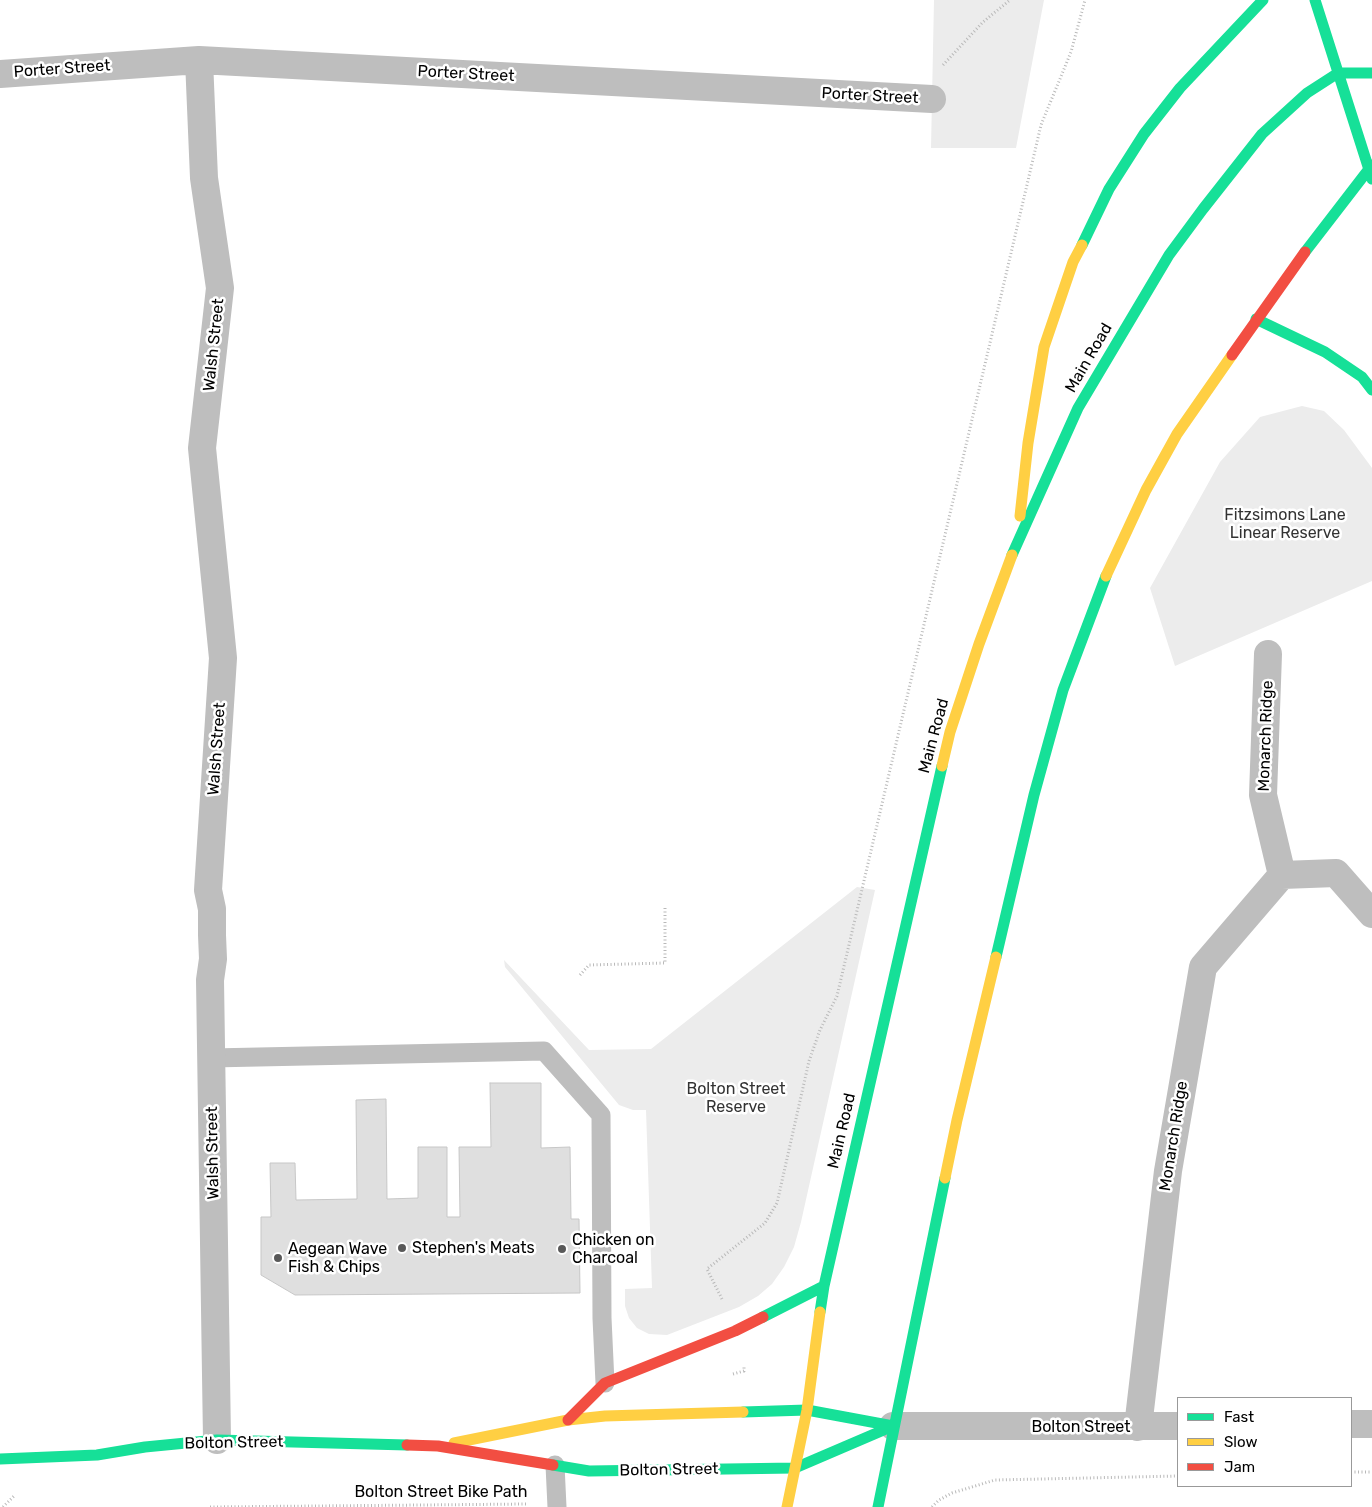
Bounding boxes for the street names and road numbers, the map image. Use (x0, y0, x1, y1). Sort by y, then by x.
street label: Porter Street (13, 56, 111, 82)
street label: Porter Street (417, 62, 515, 86)
street label: Porter Street (821, 84, 919, 108)
street label: Walsh Street (200, 298, 228, 392)
street label: Main Road (1061, 320, 1117, 396)
street label: Monarch Ridge (1254, 680, 1278, 792)
street label: Main Road (915, 696, 953, 776)
street label: Walsh Street (204, 702, 230, 796)
street label: Monarch Ridge (1156, 1080, 1192, 1192)
street label: Main Road (824, 1091, 860, 1171)
street label: Walsh Street (203, 1106, 223, 1200)
street label: Bolton Street (1031, 1417, 1131, 1437)
street label: Bolton Street (184, 1433, 284, 1453)
street label: Bolton Street (619, 1460, 719, 1480)
street label: Bolton Street Bike Path (354, 1482, 528, 1502)

